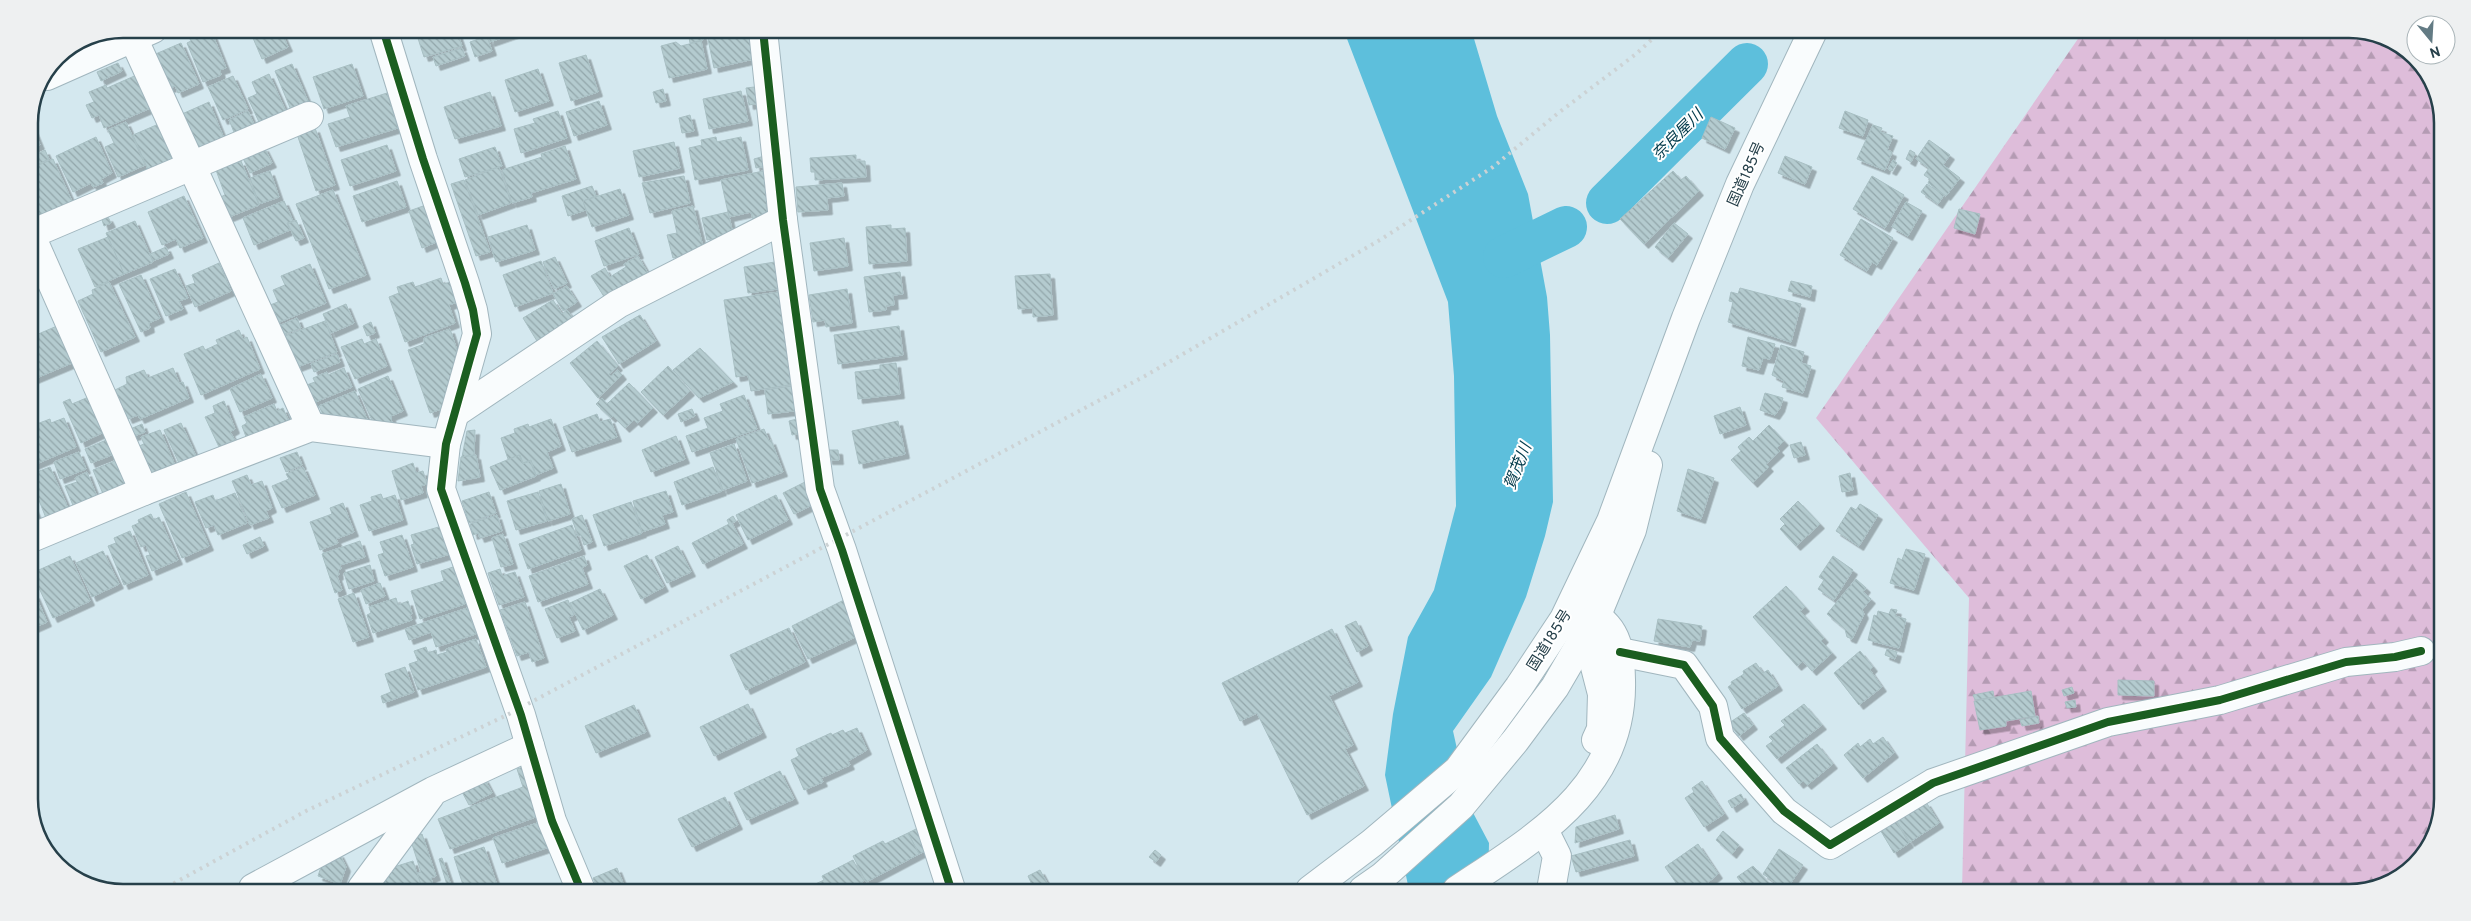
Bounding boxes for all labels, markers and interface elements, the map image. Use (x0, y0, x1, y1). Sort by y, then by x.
north arrow (2406, 15, 2456, 65)
text: N (2427, 41, 2442, 61)
water label: 奈良屋川 (1649, 104, 1710, 165)
street label: 国道185号 (1725, 139, 1770, 210)
water label: 賀茂川 (1501, 439, 1538, 493)
street label: 国道185号 (1524, 606, 1577, 675)

